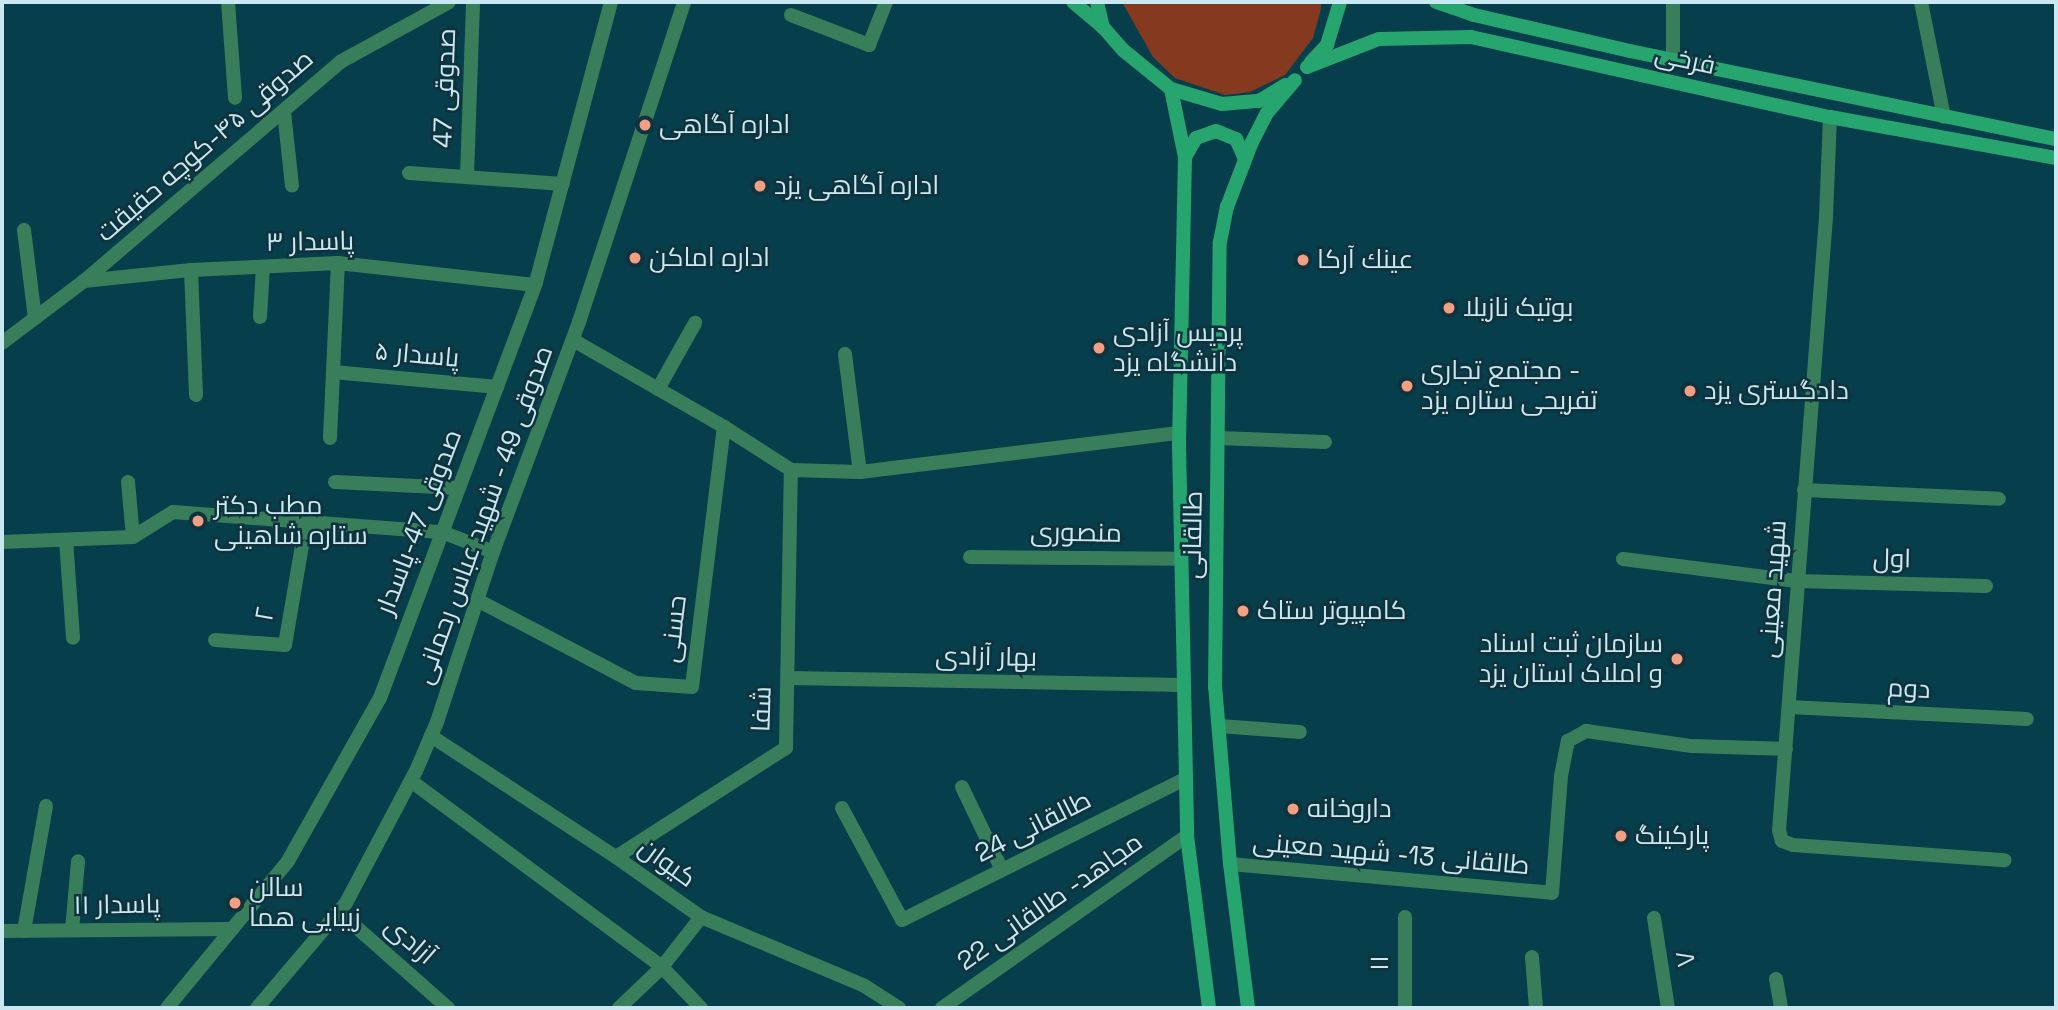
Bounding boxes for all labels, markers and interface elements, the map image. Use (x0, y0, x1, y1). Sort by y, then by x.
street label: صدوقی 47 (427, 28, 463, 148)
street label: فرخی (1652, 38, 1718, 82)
street label: صدوقی ۴۵-کوچه حقیقت (90, 43, 320, 249)
place label: اداره آگاهی (659, 109, 790, 141)
marker: اداره آگاهی (637, 117, 653, 133)
place label: اداره آگاهی یزد (774, 170, 939, 202)
marker: اداره آگاهی یزد (752, 178, 768, 194)
street label: پاسدار ۳ (266, 226, 354, 258)
place label: اداره اماکن (649, 242, 770, 274)
place label: عينك آركا (1317, 244, 1413, 276)
marker: اداره اماکن (627, 250, 643, 266)
marker: عينك آركا (1295, 252, 1311, 268)
place label: بوتیک نازیلا (1463, 292, 1573, 324)
marker: بوتیک نازیلا (1441, 300, 1457, 316)
place label: پردیس آزادی دانشگاه یزد (1113, 317, 1243, 378)
street label: پاسدار ۵ (373, 336, 461, 374)
marker: پردیس آزادی دانشگاه یزد (1091, 340, 1107, 356)
street label: صدوقی 49 - شهید عباس رحمانی (408, 341, 560, 689)
place label: مجتمع تجاری - تفریحی ستاره یزد (1421, 355, 1597, 416)
place label: دادگستری یزد (1704, 375, 1849, 407)
marker: مجتمع تجاری - تفریحی ستاره یزد (1399, 378, 1415, 394)
marker: دادگستری یزد (1682, 383, 1698, 399)
street label: صدوقی 47-پاسدار (369, 425, 469, 619)
place label: مطب دکتر ستاره شاهینی (214, 490, 368, 552)
street label: طالقانی (1177, 491, 1209, 579)
marker: مطب دکتر ستاره شاهینی (188, 511, 208, 531)
street label: منصوری (1030, 517, 1122, 549)
street label: شهید معینی (1753, 519, 1793, 659)
street label: اول (1872, 543, 1912, 575)
street label: حسنی (654, 594, 694, 664)
place label: کامپیوتر ستاک (1257, 595, 1407, 627)
marker: کامپیوتر ستاک (1235, 603, 1251, 619)
street label: ۲ (248, 605, 282, 623)
place label: سازمان ثبت اسناد و املاک استان یزد (1479, 628, 1663, 690)
street label: بهار آزادی (935, 641, 1037, 673)
marker: سازمان ثبت اسناد و املاک استان یزد (1669, 651, 1685, 667)
street label: دوم (1887, 672, 1931, 706)
street label: شفا (746, 686, 778, 732)
street label: طالقانی 24 (970, 784, 1096, 870)
place label: داروخانه (1307, 793, 1392, 825)
marker: داروخانه (1285, 801, 1301, 817)
place label: پارکینگ (1635, 820, 1709, 852)
street label: مجاهد- طالقانی 22 (951, 826, 1149, 978)
street label: طالقانی 13- شهید معینی (1251, 826, 1531, 882)
marker: پارکینگ (1613, 828, 1629, 844)
street label: کیوان (632, 832, 702, 894)
place label: سالن زیبایی هما (249, 872, 361, 934)
street label: پاسدار ۱۱ (73, 889, 161, 921)
marker: سالن زیبایی هما (227, 895, 243, 911)
street label: آزادی (378, 911, 442, 971)
street label: ۸ (1668, 949, 1702, 969)
street label: ۱۱ (1364, 955, 1396, 971)

